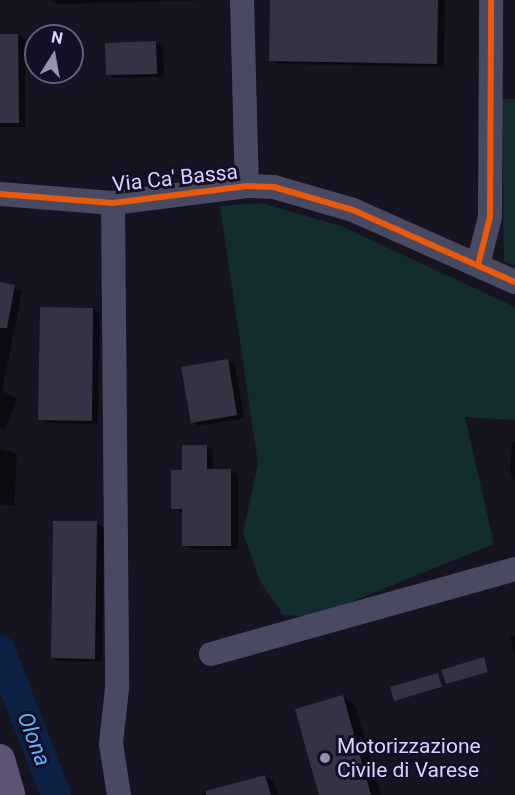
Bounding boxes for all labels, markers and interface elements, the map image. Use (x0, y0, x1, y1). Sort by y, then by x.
north arrow (24, 24, 84, 84)
text: N (50, 27, 64, 48)
street label: Via Ca' Bassa (111, 159, 239, 197)
water label: Olona (12, 708, 56, 770)
place label: Motorizzazione Civile di Varese (337, 733, 481, 783)
marker: Motorizzazione Civile di Varese (318, 751, 332, 765)

